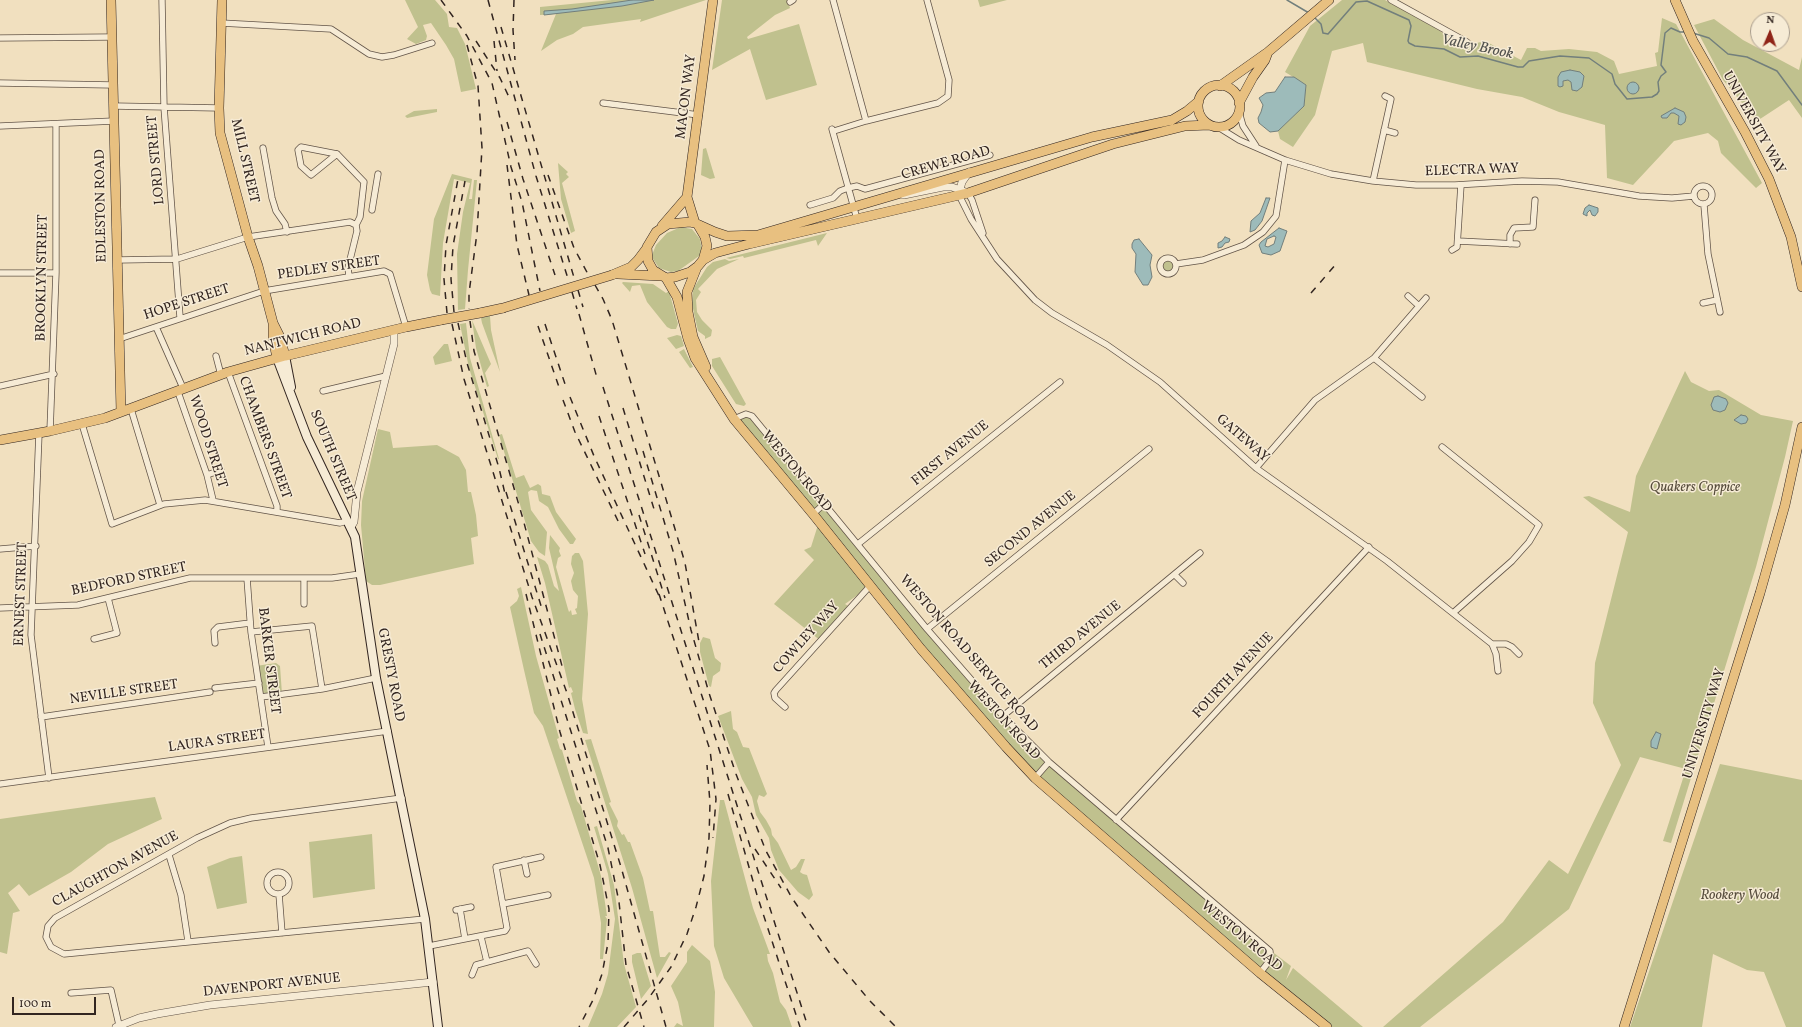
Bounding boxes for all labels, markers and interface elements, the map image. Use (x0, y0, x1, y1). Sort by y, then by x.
north arrow (1750, 12, 1790, 52)
text: N (1766, 13, 1775, 28)
water label: Valley Brook (1439, 32, 1515, 64)
street label: MACON WAY (673, 54, 701, 140)
street label: UNIVERSITY WAY (1718, 69, 1788, 177)
street label: LORD STREET (145, 114, 169, 206)
street label: MILL STREET (226, 117, 262, 205)
street label: CREWE ROAD (900, 143, 992, 185)
street label: EDLESTON ROAD (93, 149, 111, 263)
street label: ELECTRA WAY (1425, 161, 1519, 181)
street label: BROOKLYN STREET (33, 214, 53, 342)
street label: PEDLEY STREET (277, 253, 381, 285)
street label: HOPE STREET (142, 281, 232, 325)
street label: NANTWICH ROAD (243, 315, 363, 361)
street label: CHAMBERS STREET (234, 374, 294, 502)
street label: WOOD STREET (184, 393, 230, 491)
street label: SOUTH STREET (305, 408, 359, 504)
street label: GATEWAY (1212, 411, 1272, 467)
street label: FIRST AVENUE (909, 418, 993, 490)
street label: WESTON ROAD (757, 428, 835, 516)
park label: Quakers Coppice (1650, 480, 1740, 496)
street label: SECOND AVENUE (982, 488, 1080, 572)
street label: ERNEST STREET (12, 542, 32, 646)
street label: BEDFORD STREET (70, 560, 188, 600)
street label: WESTON ROAD SERVICE ROAD (895, 572, 1041, 736)
street label: THIRD AVENUE (1037, 598, 1125, 674)
street label: COWLEY WAY (770, 599, 844, 677)
street label: BARKER STREET (253, 607, 283, 715)
street label: GRESTY ROAD (373, 627, 407, 723)
street label: FOURTH AVENUE (1190, 630, 1278, 722)
street label: UNIVERSITY WAY (1680, 667, 1730, 781)
street label: NEVILLE STREET (69, 677, 179, 709)
street label: WESTON ROAD (963, 678, 1043, 764)
street label: LAURA STREET (167, 727, 267, 757)
street label: CLAUGHTON AVENUE (50, 828, 182, 912)
park label: Rookery Wood (1700, 888, 1780, 904)
street label: WESTON ROAD (1197, 898, 1285, 976)
street label: DAVENPORT AVENUE (202, 970, 342, 1002)
scale bar (14, 989, 98, 1015)
text: 100 m (19, 996, 51, 1012)

